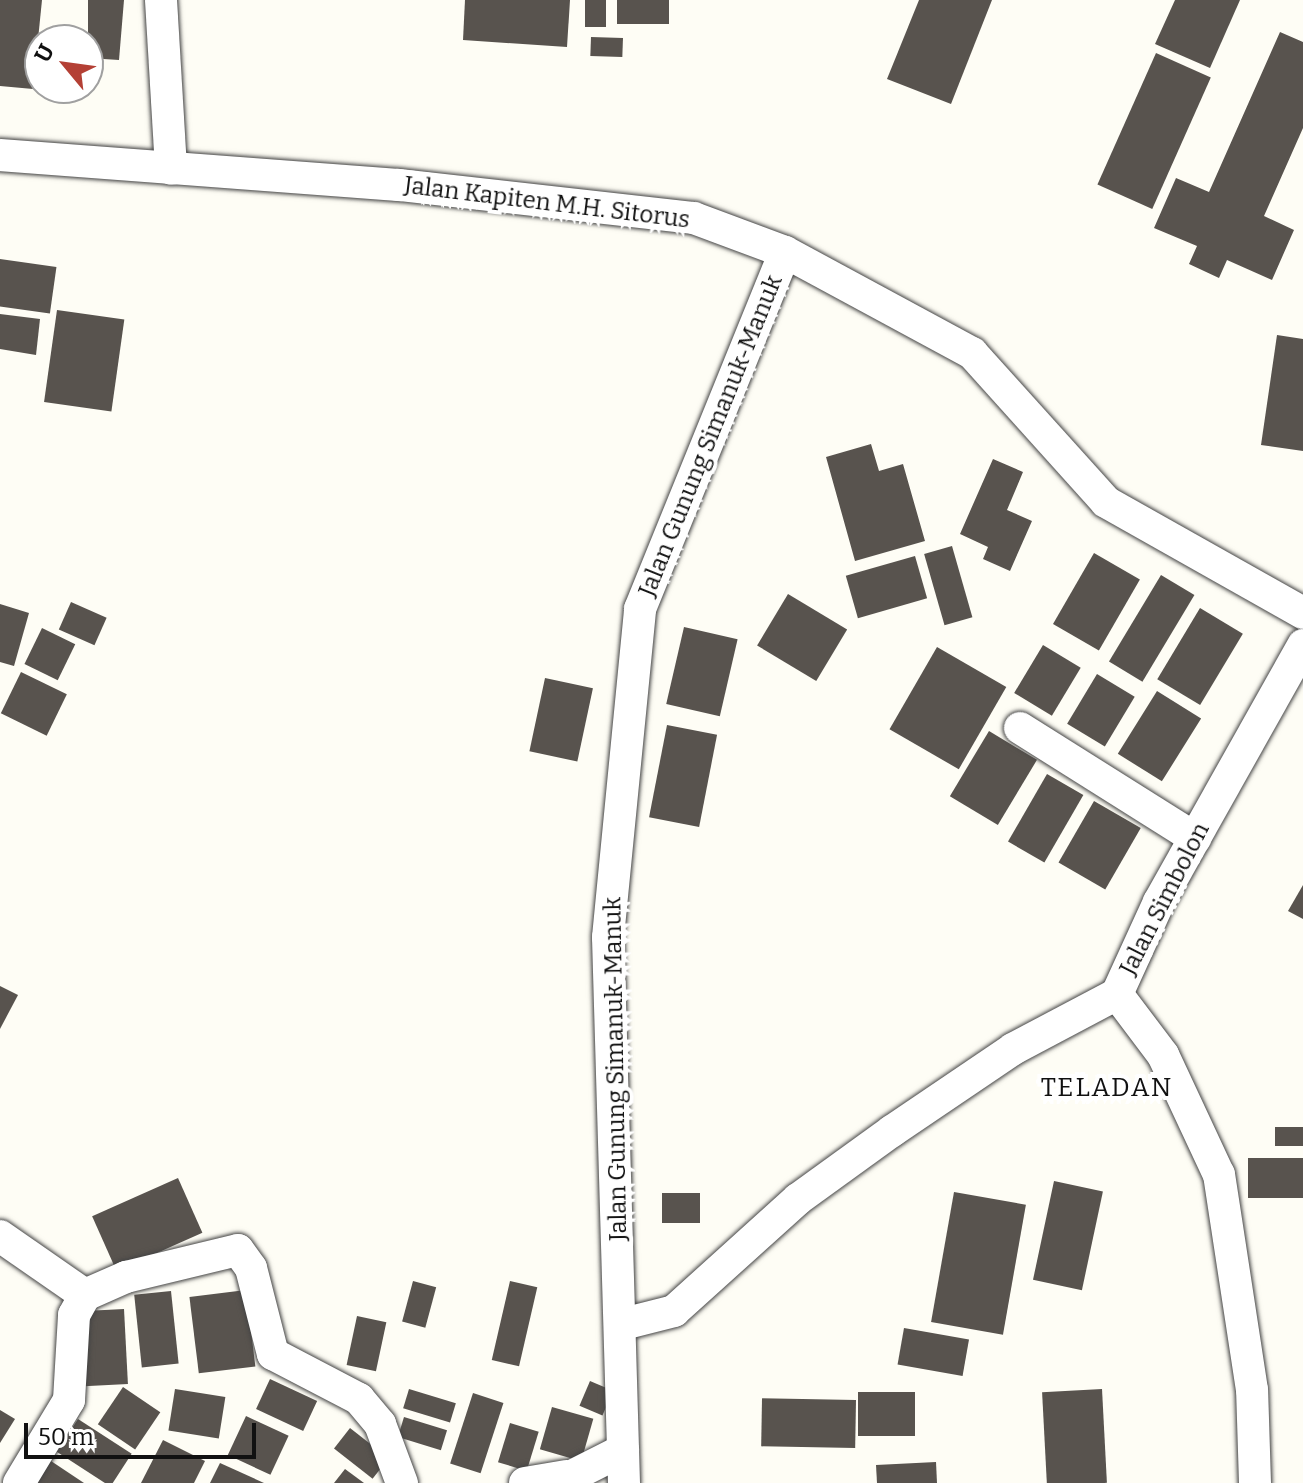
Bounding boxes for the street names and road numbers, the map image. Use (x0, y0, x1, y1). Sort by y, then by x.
street label: Jalan Kapiten M.H. Sitorus (403, 171, 691, 235)
street label: Jalan Gunung Simanuk-Manuk (633, 271, 789, 601)
street label: Jalan Simbolon (1114, 818, 1216, 980)
street label: Jalan Gunung Simanuk-Manuk (599, 897, 633, 1241)

